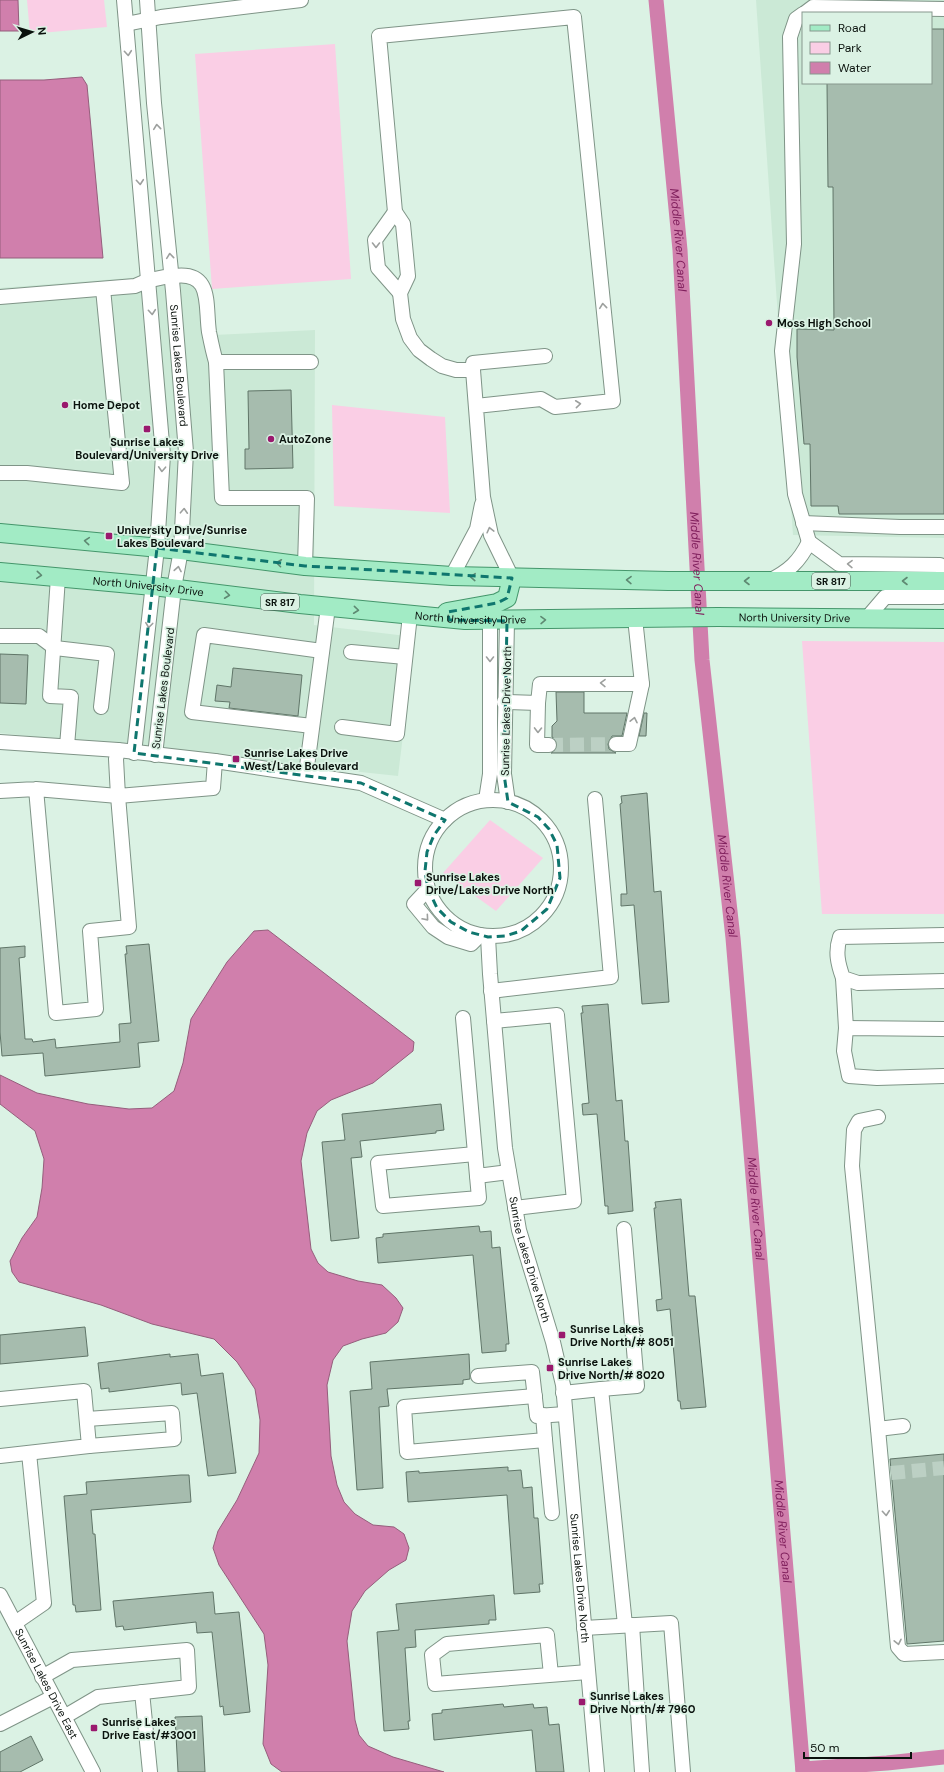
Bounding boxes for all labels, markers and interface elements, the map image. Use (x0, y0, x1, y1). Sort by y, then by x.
north arrow (12, 12, 52, 52)
legend (802, 12, 932, 84)
text: Road (838, 20, 866, 36)
text: N (35, 27, 49, 36)
text: Park (838, 40, 862, 56)
one-way arrow (124, 50, 133, 56)
text: Water (838, 60, 872, 76)
one-way arrow (152, 124, 161, 130)
one-way arrow (136, 179, 145, 185)
water label: Middle River Canal (666, 188, 690, 292)
one-way arrow (372, 242, 380, 248)
one-way arrow (166, 253, 175, 259)
one-way arrow (598, 303, 607, 309)
street label: Sunrise Lakes Boulevard (167, 304, 191, 427)
one-way arrow (147, 309, 156, 315)
place label: Moss High School (777, 316, 871, 330)
marker: Moss High School (764, 318, 774, 328)
place label: Home Depot (73, 398, 140, 412)
marker: Home Depot (60, 400, 70, 410)
one-way arrow (575, 400, 581, 409)
marker: Sunrise Lakes Boulevard/University Drive (142, 424, 152, 434)
place label: AutoZone (279, 432, 332, 446)
marker: AutoZone (266, 434, 276, 444)
place label: Sunrise Lakes Boulevard/University Drive (75, 435, 219, 462)
one-way arrow (158, 466, 167, 472)
one-way arrow (180, 508, 188, 514)
water label: Middle River Canal (686, 511, 708, 616)
place label: University Drive/Sunrise Lakes Boulevard (117, 523, 247, 550)
one-way arrow (487, 527, 495, 533)
marker: University Drive/Sunrise Lakes Boulevard (104, 531, 114, 541)
one-way arrow (84, 537, 90, 546)
one-way arrow (276, 559, 282, 568)
one-way arrow (847, 560, 853, 568)
one-way arrow (173, 566, 182, 572)
one-way arrow (36, 571, 42, 580)
one-way arrow (470, 572, 476, 581)
road number: SR 817 (812, 573, 850, 589)
street label: North University Drive (92, 574, 205, 599)
one-way arrow (626, 576, 632, 585)
one-way arrow (744, 577, 750, 585)
one-way arrow (902, 577, 908, 585)
one-way arrow (224, 590, 230, 599)
road number: SR 817 (261, 594, 299, 610)
one-way arrow (353, 605, 359, 614)
street label: North University Drive (414, 608, 526, 627)
street label: North University Drive (739, 610, 850, 625)
one-way arrow (540, 616, 546, 624)
one-way arrow (144, 621, 153, 628)
street label: Sunrise Lakes Boulevard (149, 626, 177, 750)
street label: Sunrise Lakes Drive North (498, 646, 514, 776)
one-way arrow (486, 656, 494, 662)
one-way arrow (600, 679, 606, 688)
one-way arrow (630, 717, 638, 723)
one-way arrow (533, 727, 542, 733)
place label: Sunrise Lakes Drive West/Lake Boulevard (244, 746, 358, 773)
marker: Sunrise Lakes Drive West/Lake Boulevard (231, 754, 241, 764)
water label: Middle River Canal (714, 834, 741, 938)
place label: Sunrise Lakes Drive/Lakes Drive North (426, 870, 554, 897)
marker: Sunrise Lakes Drive/Lakes Drive North (413, 878, 423, 888)
one-way arrow (421, 914, 428, 921)
water label: Middle River Canal (743, 1156, 768, 1261)
street label: Sunrise Lakes Drive North (506, 1195, 554, 1324)
place label: Sunrise Lakes Drive North/# 8051 (570, 1322, 674, 1349)
marker: Sunrise Lakes Drive North/# 8051 (557, 1330, 567, 1340)
place label: Sunrise Lakes Drive North/# 8020 (558, 1355, 665, 1382)
marker: Sunrise Lakes Drive North/# 8020 (545, 1363, 555, 1373)
water label: Middle River Canal (771, 1479, 795, 1584)
one-way arrow (881, 1510, 890, 1516)
street label: Sunrise Lakes Drive North (567, 1513, 593, 1644)
street label: Sunrise Lakes Drive East (12, 1626, 81, 1741)
one-way arrow (894, 1639, 902, 1646)
place label: Sunrise Lakes Drive North/# 7960 (590, 1689, 696, 1716)
marker: Sunrise Lakes Drive North/# 7960 (577, 1697, 587, 1707)
place label: Sunrise Lakes Drive East/#3001 (102, 1715, 196, 1742)
marker: Sunrise Lakes Drive East/#3001 (89, 1723, 99, 1733)
scale bar (804, 1734, 911, 1760)
text: 50 m (810, 1740, 839, 1756)

